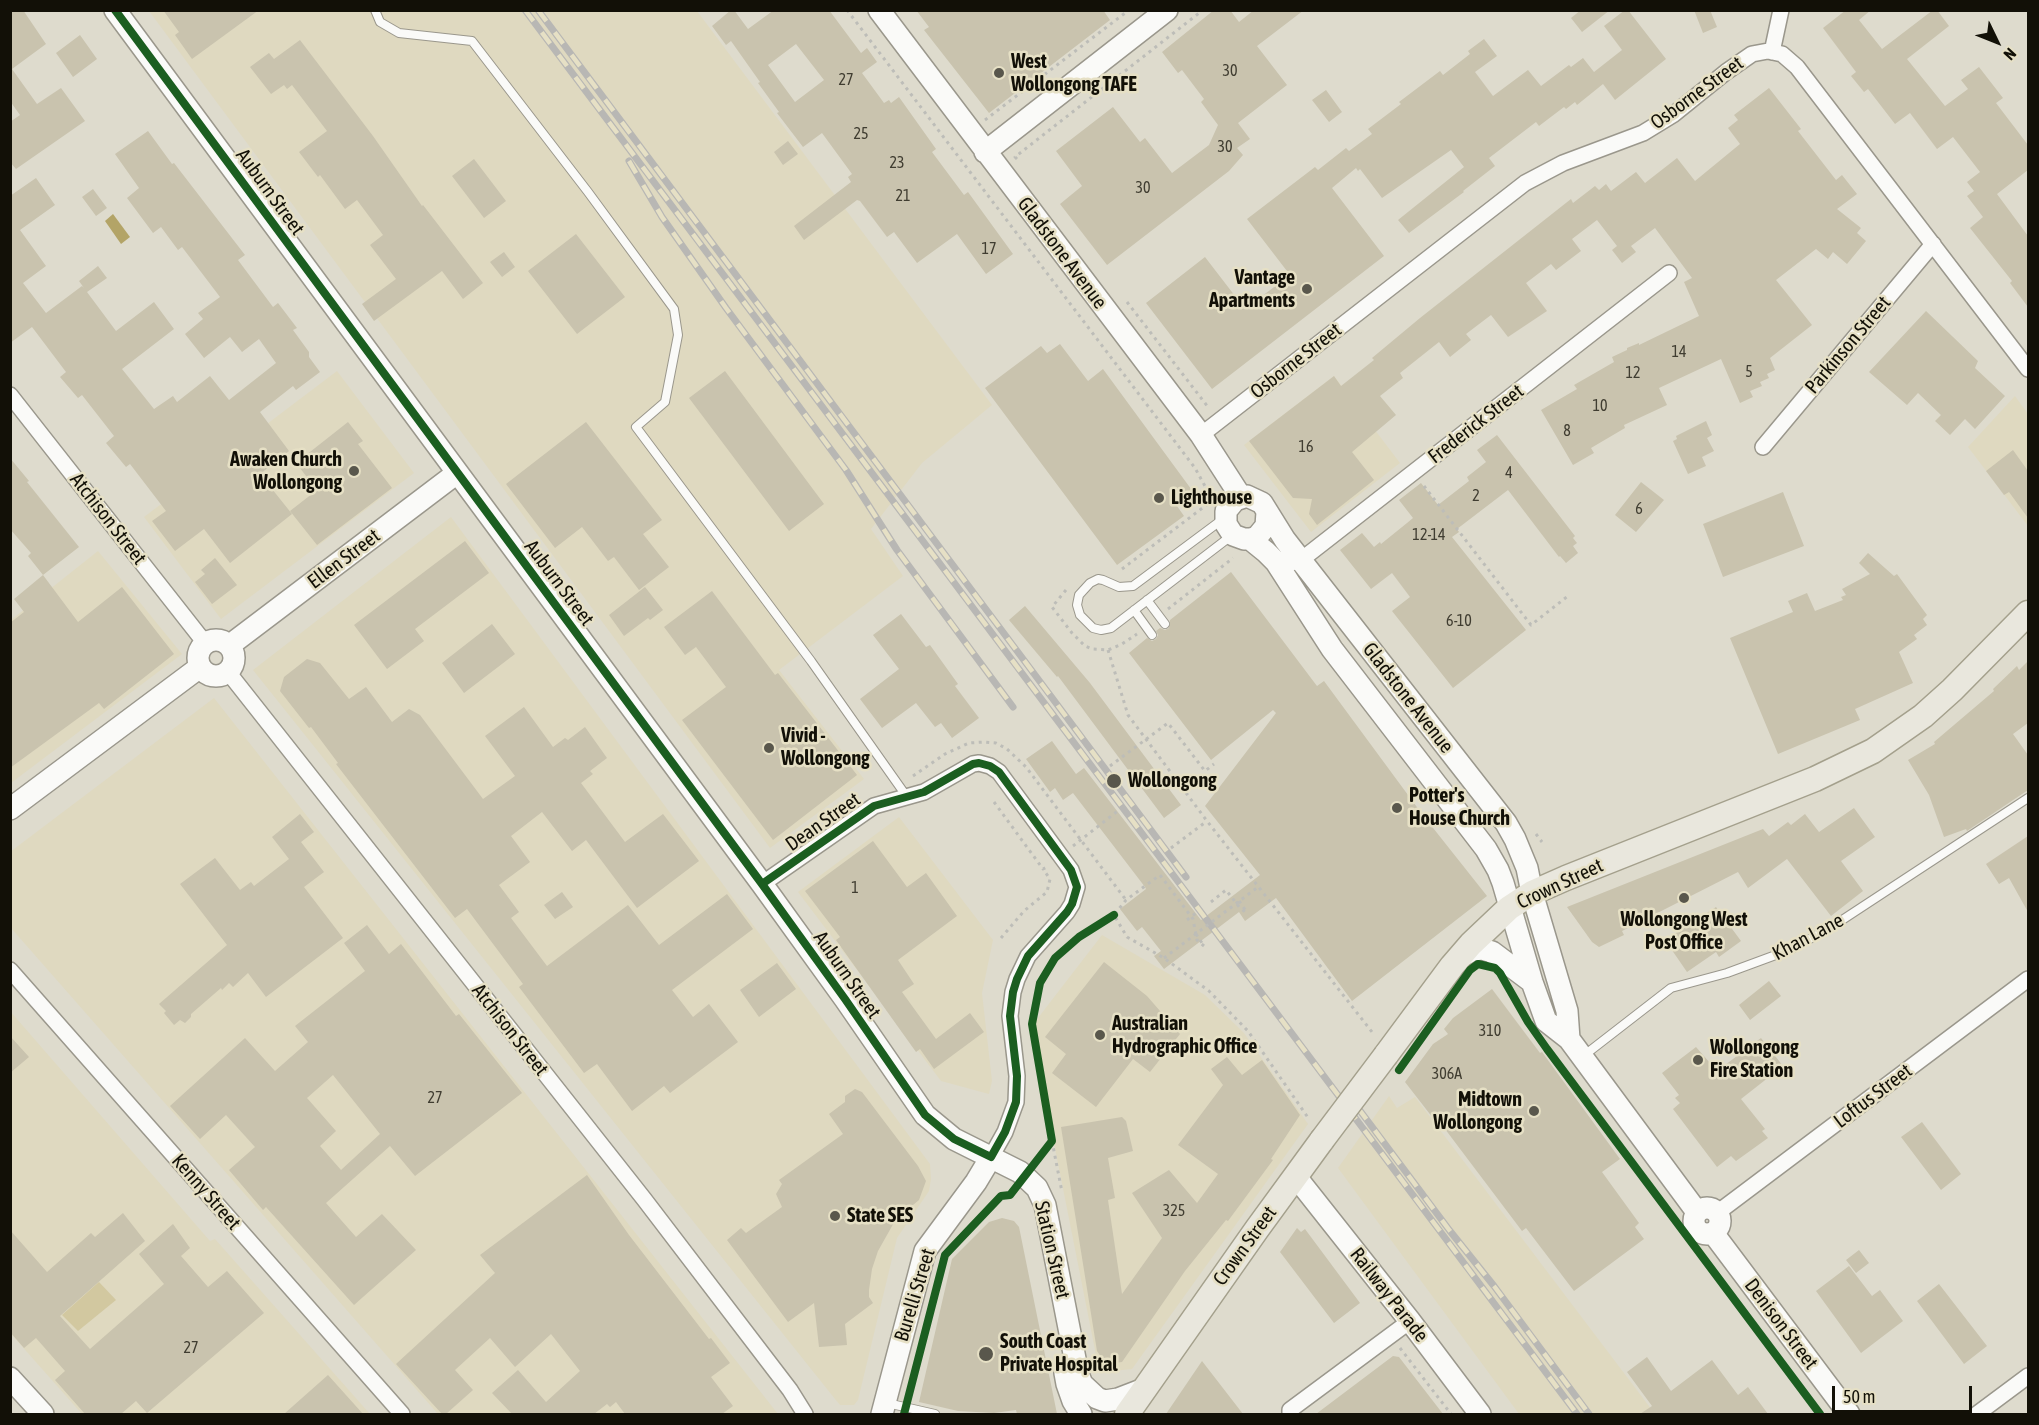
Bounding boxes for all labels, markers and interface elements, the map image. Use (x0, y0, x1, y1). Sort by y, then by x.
north arrow (1967, 12, 2027, 72)
text: N (2000, 45, 2020, 64)
place label: West Wollongong TAFE (1011, 50, 1137, 97)
street label: Osborne Street (1646, 51, 1748, 135)
house number: 30 (1222, 61, 1238, 81)
marker: West Wollongong TAFE (992, 66, 1006, 80)
house number: 27 (838, 70, 854, 90)
house number: 25 (853, 124, 869, 144)
house number: 30 (1217, 137, 1233, 157)
street label: Auburn Street (231, 144, 309, 240)
house number: 23 (889, 153, 905, 173)
house number: 30 (1135, 178, 1151, 198)
house number: 21 (895, 186, 911, 206)
street label: Gladstone Avenue (1012, 192, 1112, 314)
house number: 17 (981, 239, 997, 259)
place label: Vantage Apartments (1209, 266, 1295, 313)
marker: Vantage Apartments (1300, 282, 1314, 296)
street label: Parkinson Street (1800, 291, 1896, 399)
street label: Osborne Street (1246, 318, 1346, 404)
house number: 14 (1671, 342, 1687, 362)
house number: 5 (1745, 362, 1753, 382)
house number: 12 (1625, 363, 1641, 383)
street label: Frederick Street (1424, 379, 1528, 469)
house number: 10 (1592, 396, 1608, 416)
house number: 8 (1563, 421, 1571, 441)
house number: 16 (1298, 437, 1314, 457)
place label: Awaken Church Wollongong (230, 448, 342, 495)
house number: 4 (1505, 463, 1513, 483)
marker: Awaken Church Wollongong (347, 464, 361, 478)
street label: Atchison Street (65, 468, 151, 570)
place label: Lighthouse (1171, 486, 1252, 510)
house number: 2 (1472, 486, 1480, 506)
marker: Lighthouse (1152, 491, 1166, 505)
house number: 6 (1635, 499, 1643, 519)
street label: Ellen Street (303, 524, 385, 594)
house number: 12-14 (1412, 525, 1446, 545)
street label: Auburn Street (519, 536, 599, 630)
house number: 6-10 (1446, 611, 1472, 631)
street label: Gladstone Avenue (1357, 638, 1459, 758)
place label: Vivid - Wollongong (781, 724, 870, 771)
marker: Vivid - Wollongong (762, 741, 776, 755)
place label: Wollongong (1128, 769, 1217, 793)
marker: Wollongong (1105, 772, 1123, 790)
place label: Potter's House Church (1409, 784, 1510, 831)
street label: Dean Street (781, 788, 865, 856)
marker: Potter's House Church (1390, 801, 1404, 815)
street label: Crown Street (1513, 854, 1607, 914)
house number: 1 (851, 878, 859, 898)
marker: Wollongong West Post Office (1677, 891, 1691, 905)
place label: Wollongong West Post Office (1620, 908, 1748, 955)
street label: Khan Lane (1768, 908, 1848, 966)
street label: Auburn Street (808, 927, 886, 1023)
street label: Atchison Street (467, 979, 553, 1081)
place label: Australian Hydrographic Office (1112, 1012, 1257, 1059)
house number: 310 (1479, 1021, 1501, 1041)
marker: Australian Hydrographic Office (1093, 1028, 1107, 1042)
place label: Wollongong Fire Station (1710, 1036, 1799, 1083)
marker: Wollongong Fire Station (1691, 1053, 1705, 1067)
street label: Loftus Street (1829, 1059, 1917, 1133)
house number: 306A (1432, 1064, 1462, 1084)
house number: 27 (427, 1088, 443, 1108)
place label: Midtown Wollongong (1433, 1088, 1522, 1135)
marker: Midtown Wollongong (1527, 1104, 1541, 1118)
street label: Kenny Street (167, 1149, 245, 1235)
street label: Station Street (1029, 1199, 1075, 1301)
house number: 325 (1163, 1201, 1185, 1221)
street label: Crown Street (1208, 1202, 1282, 1290)
place label: State SES (847, 1204, 913, 1228)
marker: State SES (828, 1209, 842, 1223)
street label: Railway Parade (1345, 1243, 1433, 1347)
street label: Burelli Street (889, 1246, 941, 1344)
street label: Denison Street (1739, 1274, 1823, 1374)
place label: South Coast Private Hospital (1000, 1330, 1118, 1377)
house number: 27 (183, 1338, 199, 1358)
marker: South Coast Private Hospital (977, 1345, 995, 1363)
scale bar (1835, 1374, 1974, 1412)
text: 50 m (1843, 1386, 1875, 1407)

